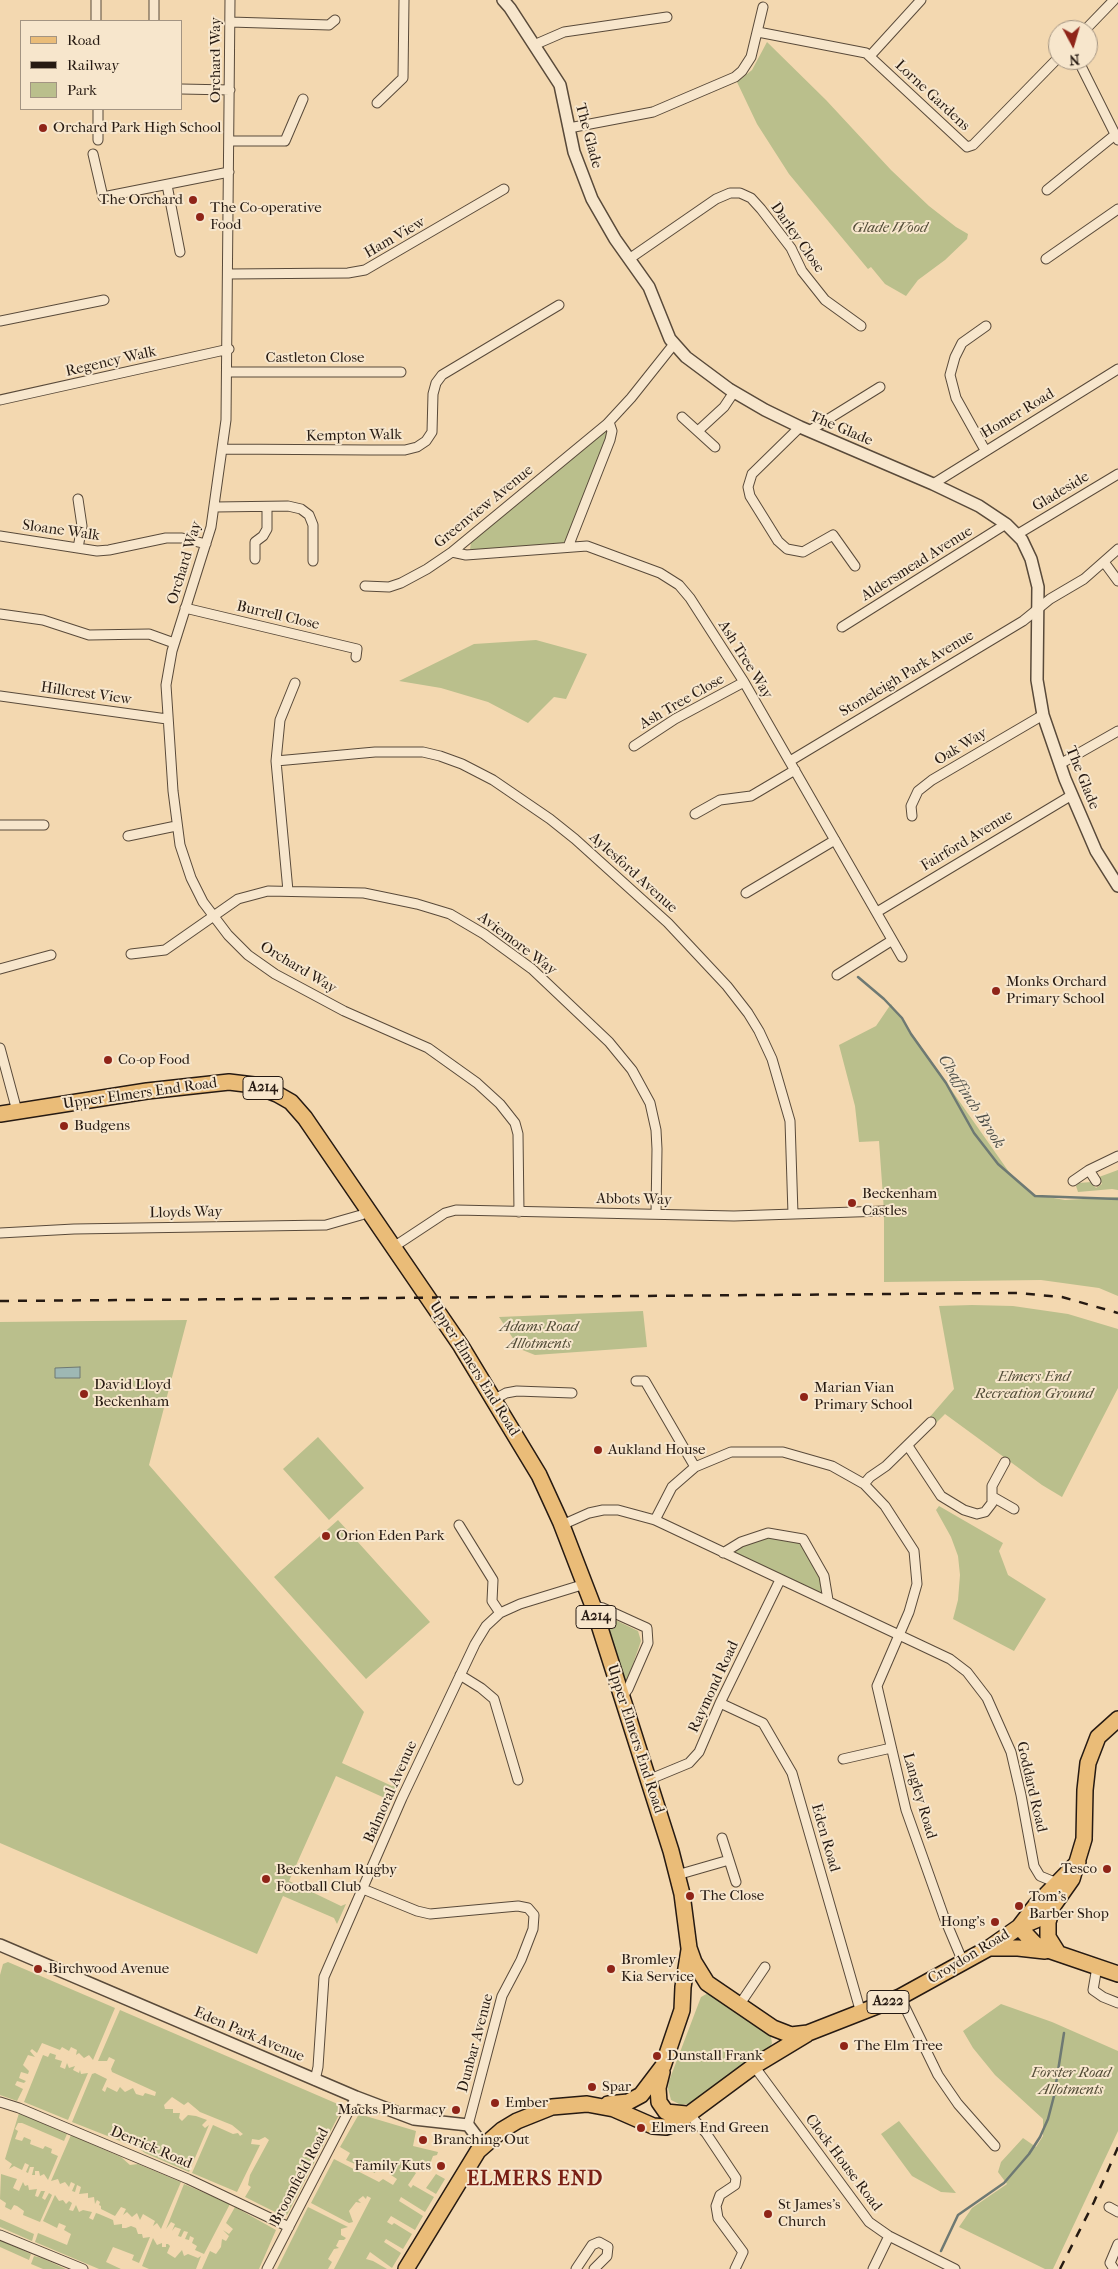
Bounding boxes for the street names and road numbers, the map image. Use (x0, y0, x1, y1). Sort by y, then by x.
street label: Orchard Way (207, 17, 225, 103)
street label: Lorne Gardens (891, 57, 973, 135)
street label: The Glade (571, 101, 605, 171)
street label: Darley Close (766, 199, 828, 277)
street label: Ham View (361, 213, 429, 263)
street label: Regency Walk (64, 343, 158, 381)
street label: Castleton Close (266, 349, 364, 367)
street label: Homer Road (978, 385, 1058, 443)
street label: The Glade (807, 408, 875, 450)
street label: Kempton Walk (306, 426, 402, 446)
street label: Greenview Avenue (431, 462, 537, 552)
street label: Gladeside (1029, 468, 1093, 516)
street label: Sloane Walk (21, 517, 101, 545)
street label: Orchard Way (164, 519, 206, 607)
street label: Aldersmead Avenue (858, 522, 976, 606)
street label: Burrell Close (235, 598, 321, 634)
street label: Ash Tree Way (714, 618, 776, 702)
street label: Stoneleigh Park Avenue (837, 627, 977, 721)
street label: Ash Tree Close (636, 670, 728, 734)
street label: Hillcrest View (39, 679, 133, 709)
street label: Oak Way (931, 724, 991, 770)
street label: The Glade (1061, 744, 1103, 812)
street label: Fairford Avenue (918, 807, 1016, 875)
street label: Aylesford Avenue (585, 829, 681, 917)
street label: Aviemore Way (474, 909, 560, 979)
street label: Orchard Way (256, 938, 340, 998)
street label: Upper Elmers End Road (62, 1074, 218, 1114)
road number: A214 (243, 1076, 283, 1100)
street label: Abbots Way (596, 1190, 672, 1210)
street label: Lloyds Way (149, 1203, 223, 1223)
street label: Upper Elmers End Road (425, 1298, 523, 1440)
road number: A214 (576, 1605, 616, 1628)
street label: Raymond Road (685, 1638, 743, 1736)
street label: Upper Elmers End Road (602, 1662, 668, 1816)
street label: Balmoral Avenue (360, 1738, 422, 1846)
street label: Goddard Road (1012, 1740, 1050, 1834)
street label: Langley Road (898, 1751, 940, 1841)
street label: Eden Road (807, 1802, 843, 1874)
street label: Croydon Road (925, 1926, 1013, 1988)
road number: A222 (867, 1990, 909, 2014)
street label: Dunbar Avenue (454, 1992, 498, 2094)
street label: Eden Park Avenue (191, 2004, 307, 2066)
street label: Clock House Road (801, 2111, 885, 2215)
street label: Derrick Road (108, 2123, 194, 2173)
street label: Broomfield Road (267, 2125, 333, 2229)

